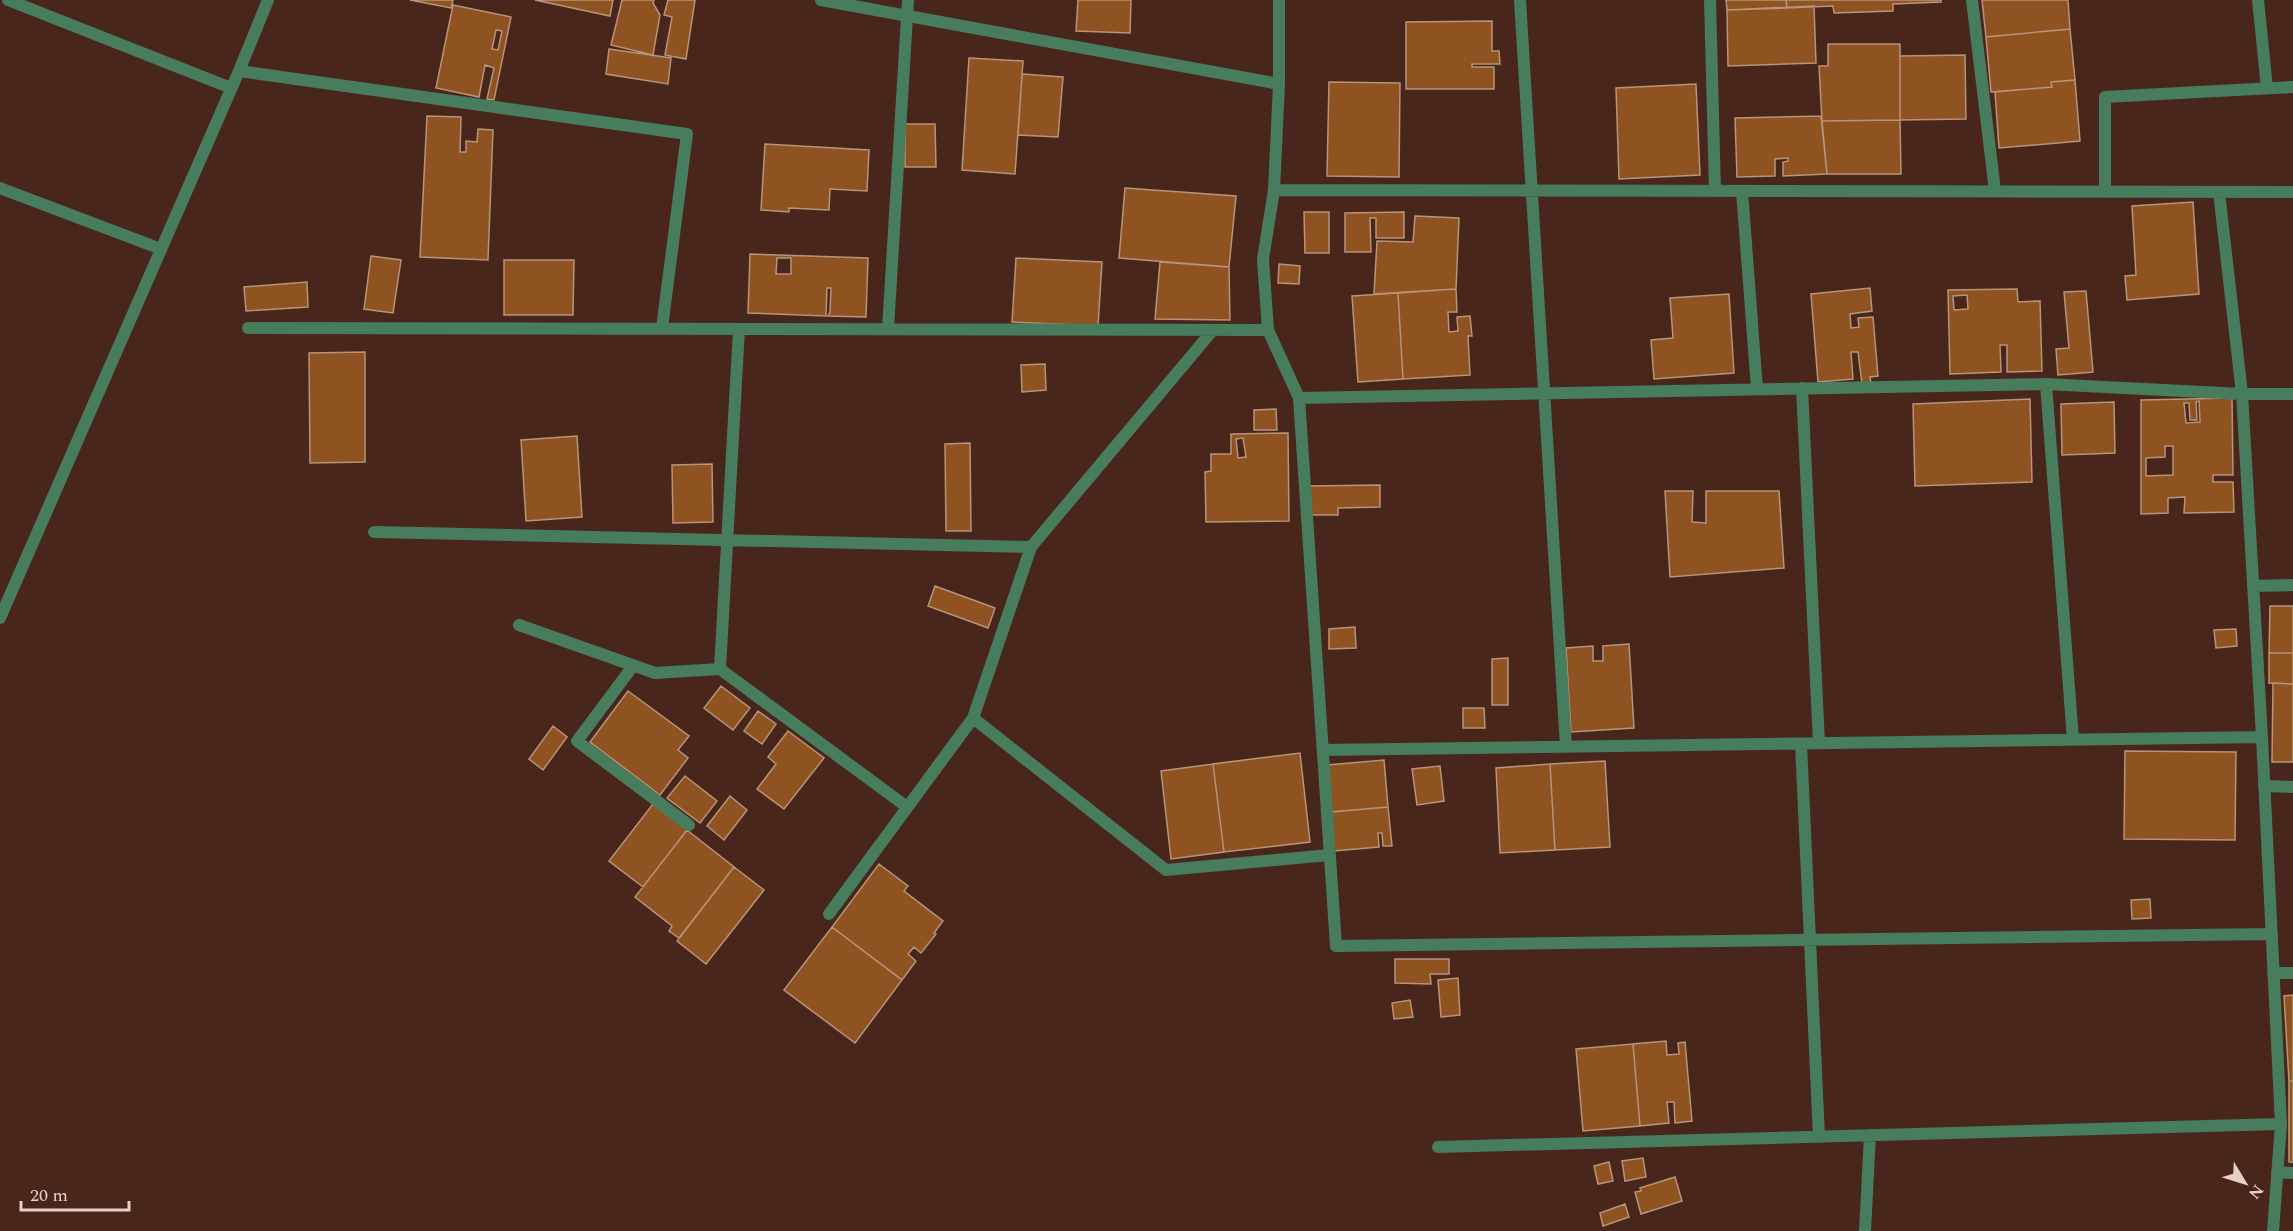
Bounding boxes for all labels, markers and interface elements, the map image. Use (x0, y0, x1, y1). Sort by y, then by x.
north arrow (2215, 1153, 2275, 1213)
scale bar (21, 1174, 129, 1212)
text: N (2243, 1179, 2270, 1204)
text: 20 m (30, 1182, 68, 1209)

